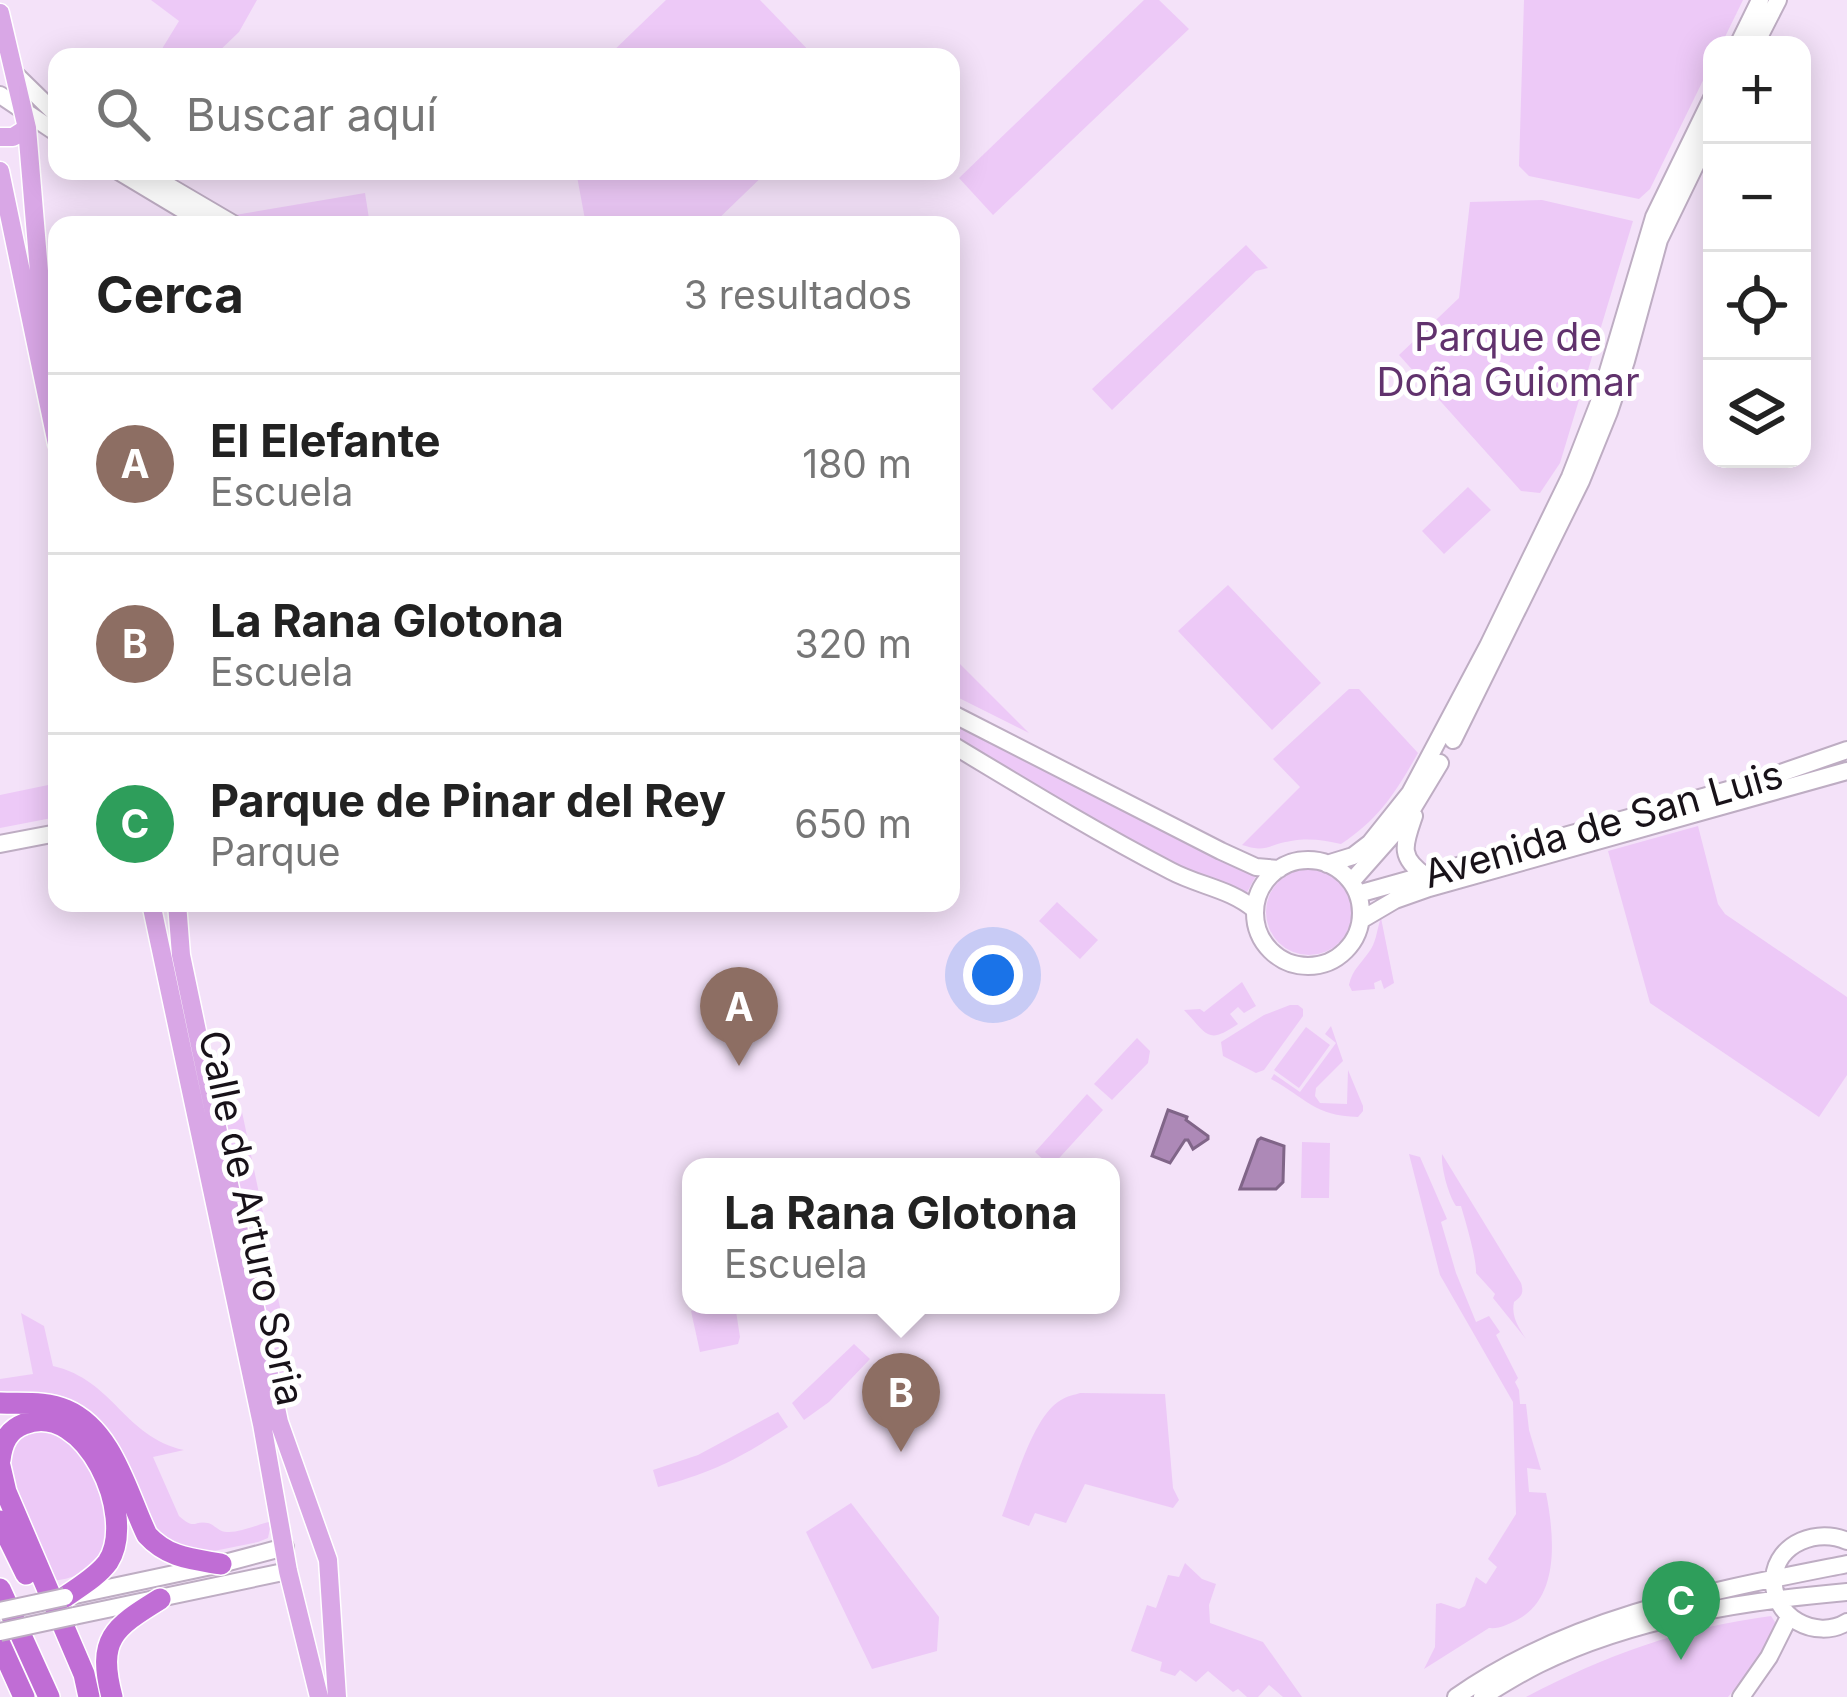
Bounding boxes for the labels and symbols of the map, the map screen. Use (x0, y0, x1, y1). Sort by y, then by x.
park label: Parque de Doña Guiomar (1376, 313, 1640, 405)
street label: Avenida de San Luis (1418, 750, 1788, 897)
your location (963, 945, 1023, 1005)
pin: A (700, 967, 778, 1066)
street label: Calle de Arturo Soria (190, 1026, 315, 1410)
pin: B (862, 1353, 940, 1452)
pin: C (1642, 1561, 1720, 1660)

